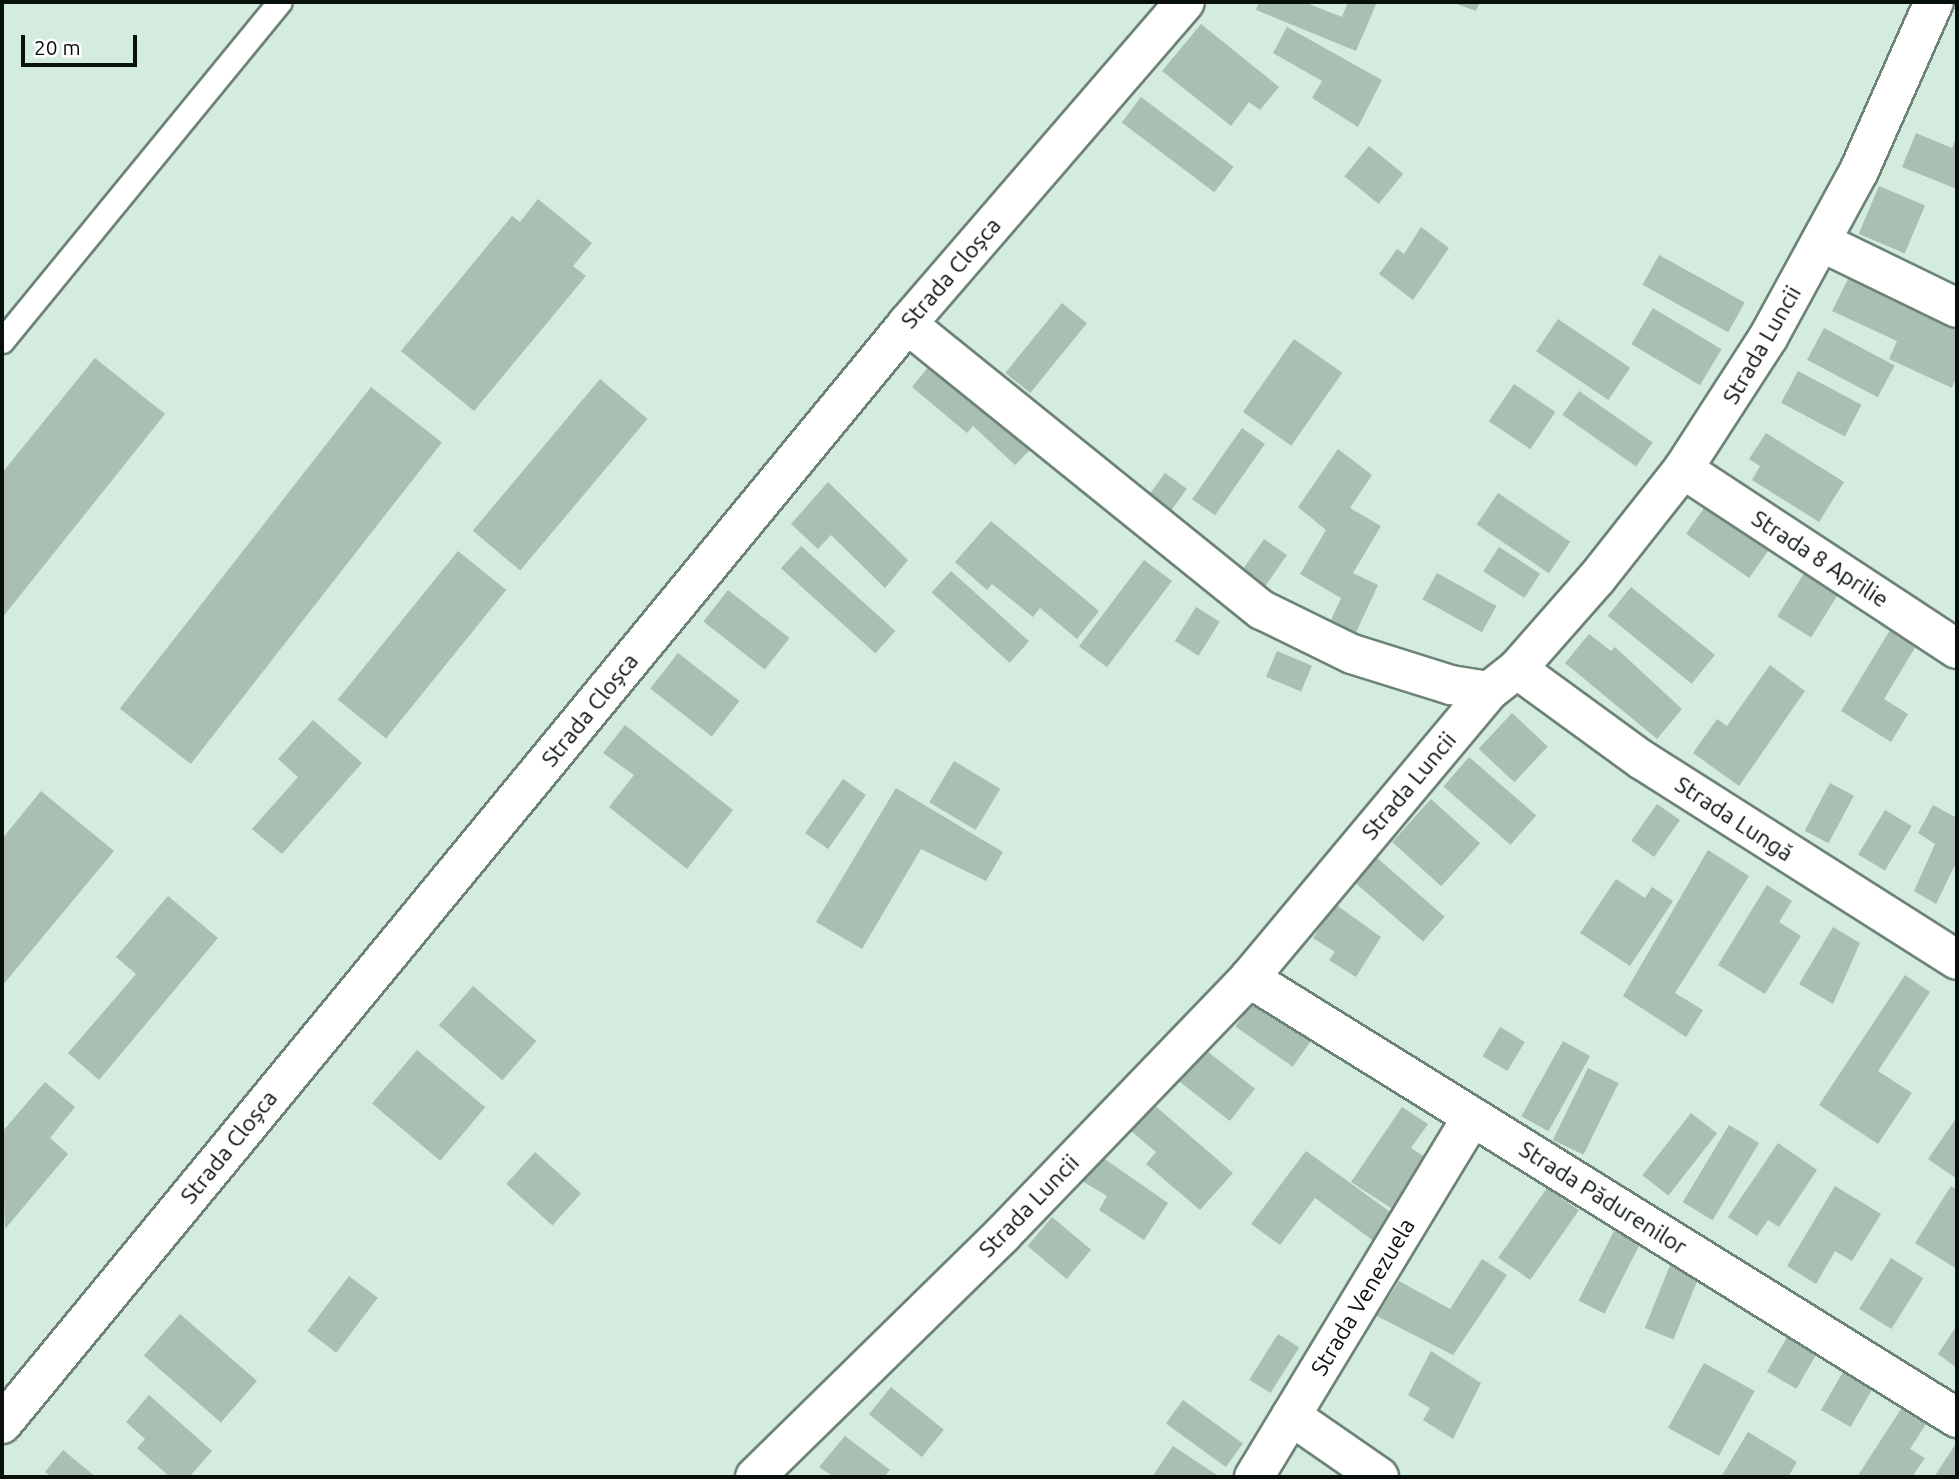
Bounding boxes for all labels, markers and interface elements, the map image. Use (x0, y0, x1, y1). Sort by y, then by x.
scale bar (24, 21, 140, 65)
text: 20 m (34, 35, 81, 59)
street label: Strada Cloșca (895, 212, 1007, 334)
street label: Strada Luncii (1717, 281, 1807, 409)
street label: Strada 8 Aprilie (1746, 505, 1894, 613)
street label: Strada Cloșca (536, 648, 644, 772)
street label: Strada Luncii (1356, 727, 1462, 845)
street label: Strada Lungă (1670, 771, 1798, 867)
street label: Strada Cloșca (175, 1085, 283, 1209)
street label: Strada Pădurenilor (1514, 1135, 1692, 1261)
street label: Strada Luncii (973, 1149, 1085, 1263)
street label: Strada Venezuela (1305, 1213, 1421, 1381)

